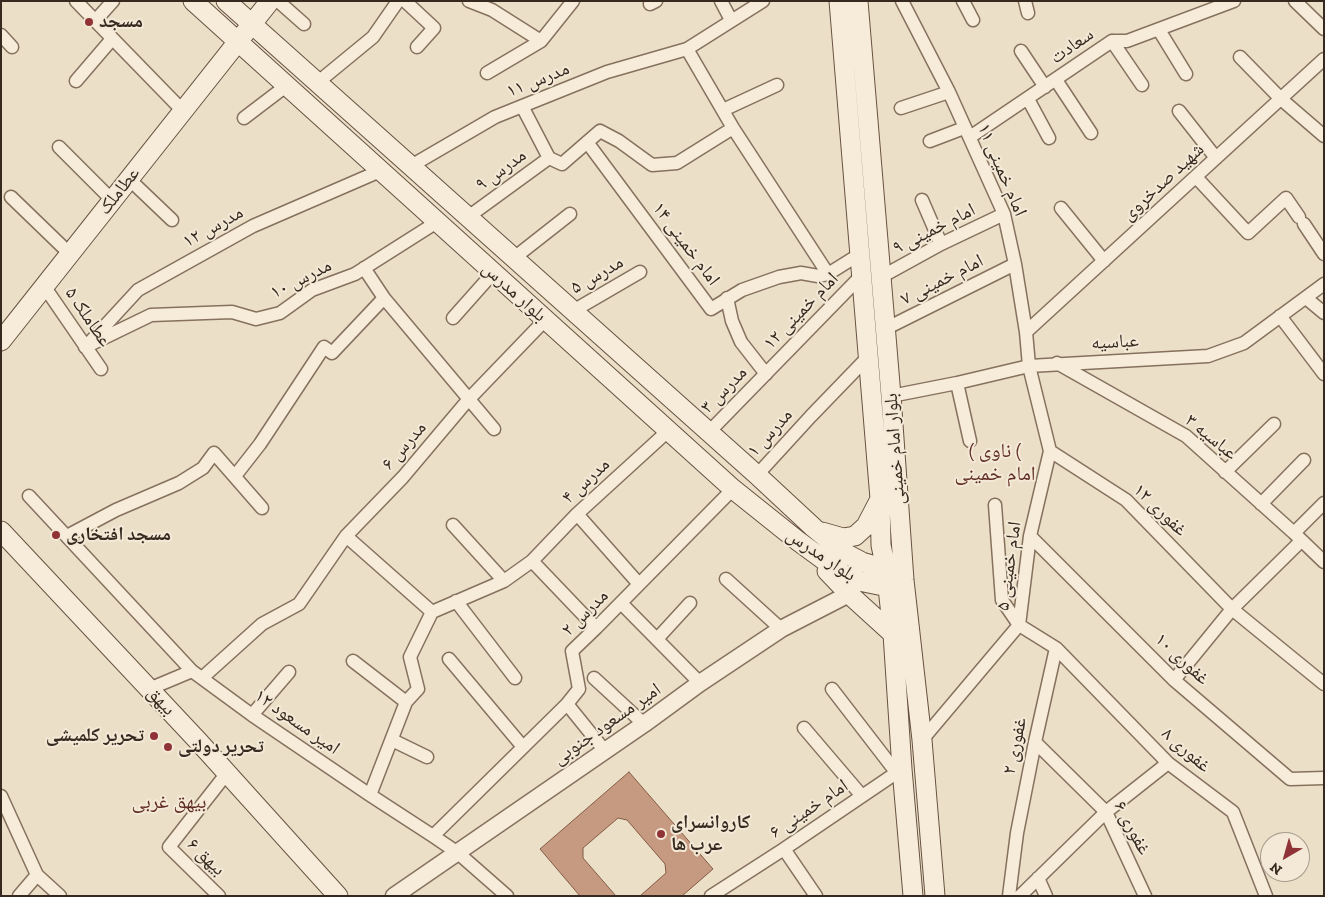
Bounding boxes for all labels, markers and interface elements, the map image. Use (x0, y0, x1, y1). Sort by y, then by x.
place label: مسجد (99, 11, 143, 33)
marker: مسجد (83, 16, 95, 28)
street label: سعادت (1046, 23, 1098, 69)
street label: مدرس ۱۱ (503, 57, 573, 103)
street label: امام خمینی ۱۱ (972, 120, 1032, 220)
street label: شهید صدخروی (1117, 138, 1209, 226)
street label: مدرس ۹ (471, 144, 531, 196)
street label: عطاملک (93, 163, 145, 219)
street label: امام خمینی ۱۴ (647, 198, 725, 290)
street label: امام خمینی ۹ (889, 198, 979, 260)
street label: مدرس ۱۲ (179, 201, 247, 253)
street label: امام خمینی ۷ (897, 249, 987, 311)
street label: مدرس ۵ (567, 251, 627, 299)
street label: مدرس ۱۰ (267, 254, 335, 304)
street label: بلوار مدرس (477, 257, 551, 327)
street label: امام خمینی ۱۲ (759, 268, 843, 354)
street label: عطاملک ۵ (60, 283, 116, 351)
street label: عباسیه (1090, 329, 1140, 355)
street label: مدرس ۳ (696, 362, 752, 418)
street label: بلوار امام خمینی (880, 392, 910, 506)
street label: مدرس ۱ (742, 404, 798, 462)
street label: عباسیه ۳ (1180, 409, 1242, 465)
street label: مدرس ۶ (377, 417, 431, 475)
district label: ( ناوی ( امام خمینی (954, 439, 1036, 486)
street label: مدرس ۴ (557, 453, 615, 509)
street label: غفوری ۱۲ (1128, 479, 1192, 541)
street label: امام خمینی ۵ (991, 520, 1027, 612)
street label: بلوار مدرس (782, 523, 860, 587)
place label: مسجد افتخاری (66, 524, 171, 546)
marker: مسجد افتخاری (50, 529, 62, 541)
street label: مدرس ۲ (557, 585, 613, 641)
street label: غفوری ۱۰ (1150, 628, 1214, 690)
street label: امیر مسعود جنوبی (548, 678, 666, 770)
street label: بیهق (142, 682, 180, 720)
street label: امیر مسعود ۱۲ (250, 684, 344, 760)
street label: غفوری ۲ (998, 715, 1032, 777)
street label: غفوری ۸ (1157, 722, 1215, 778)
place label: تحریر کلمیشی (46, 725, 144, 747)
marker: تحریر کلمیشی (148, 730, 160, 742)
place label: تحریر دولتی (178, 736, 264, 758)
marker: تحریر دولتی (162, 741, 174, 753)
street label: امام خمینی ۶ (765, 774, 853, 844)
district label: بیهق غربی (131, 790, 207, 814)
street label: غفوری ۶ (1108, 797, 1156, 859)
place label: کاروانسرای عرب ها (671, 812, 750, 856)
marker: کاروانسرای عرب ها (655, 828, 667, 840)
north arrow (1260, 832, 1310, 882)
street label: بیهق ۶ (182, 833, 230, 881)
text: N (1267, 858, 1286, 878)

